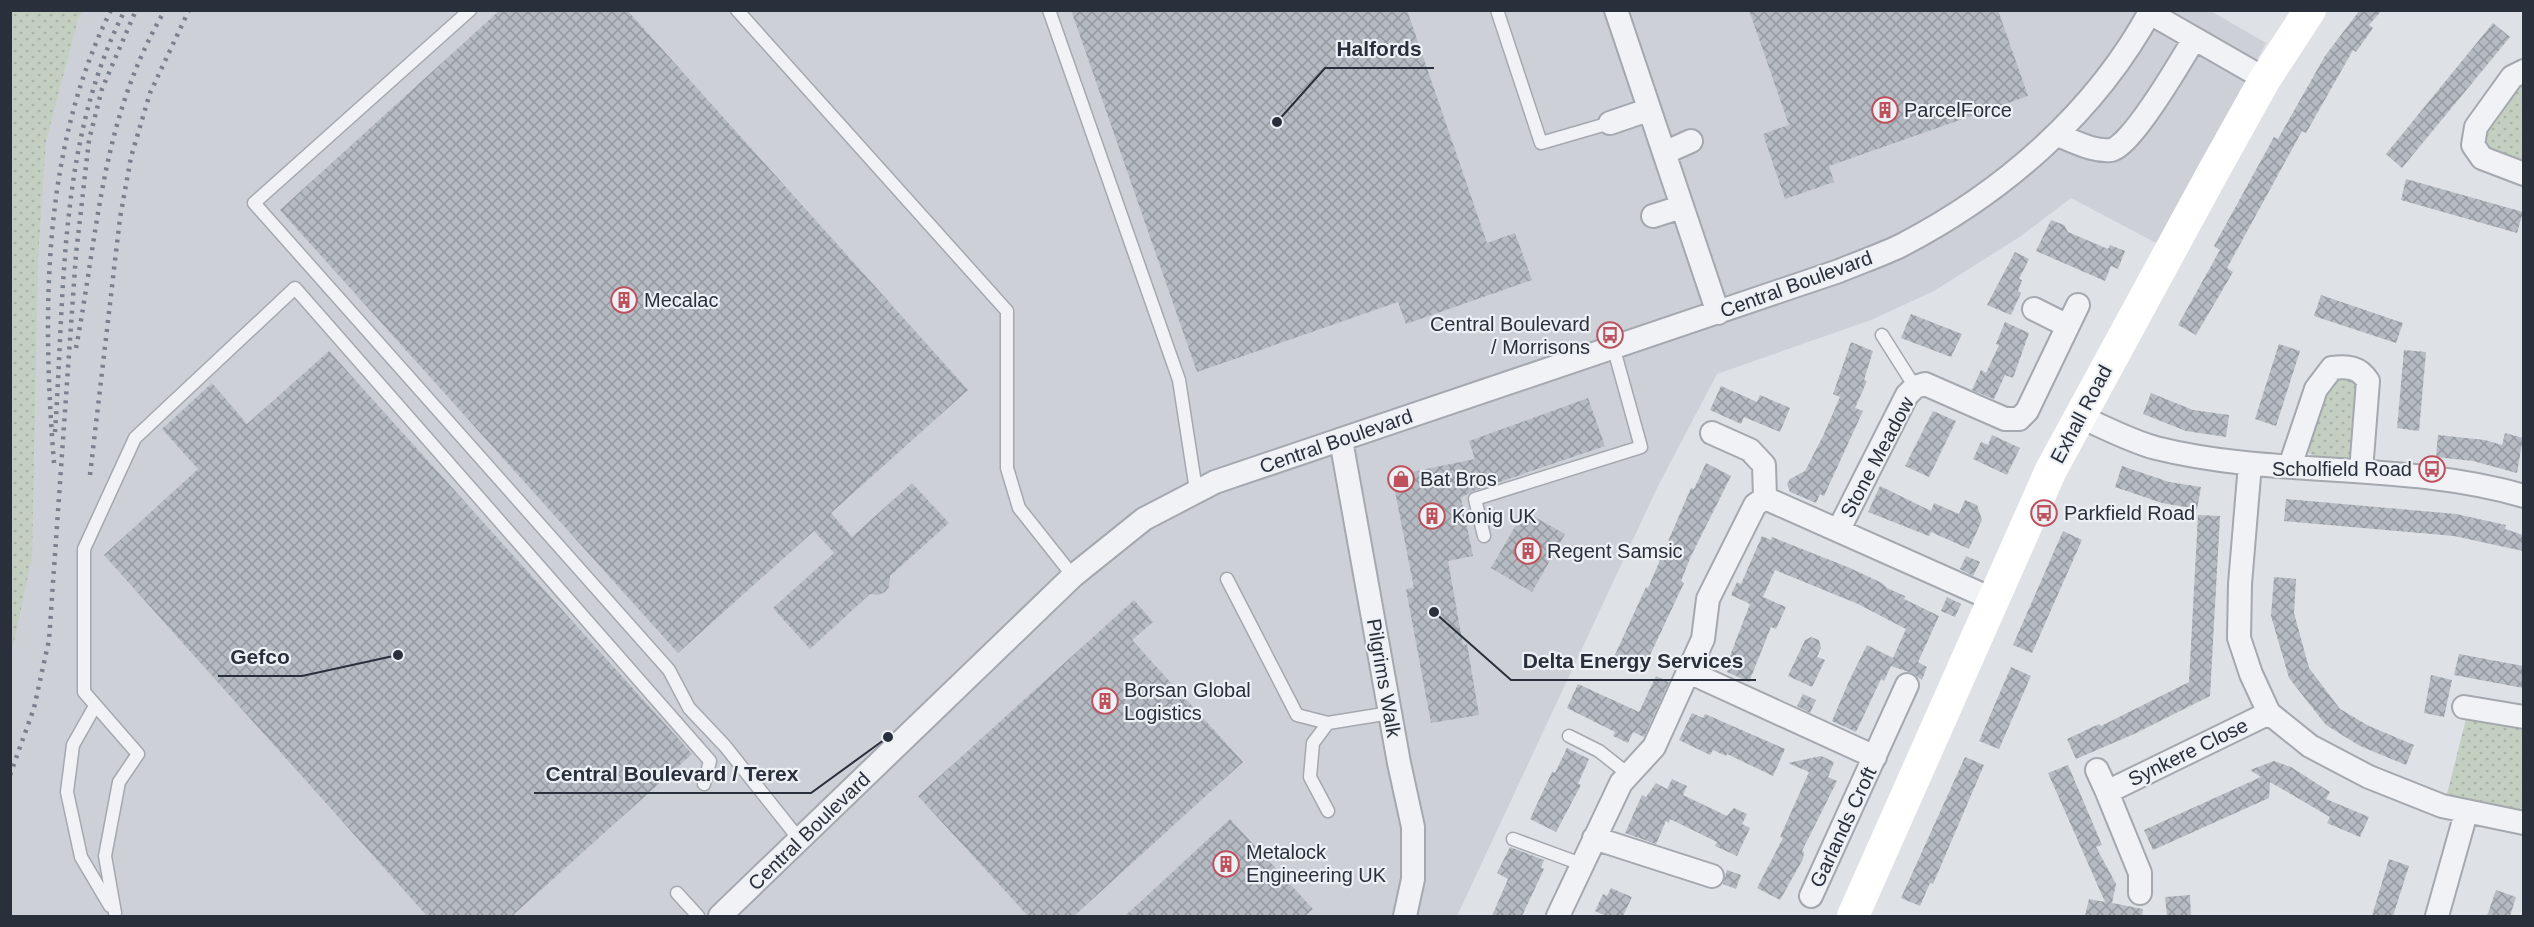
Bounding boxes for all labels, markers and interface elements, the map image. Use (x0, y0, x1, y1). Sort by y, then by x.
callout: Halfords (1325, 29, 1434, 68)
text: Halfords (1336, 37, 1422, 60)
building icon: ParcelForce (1870, 95, 1900, 125)
place label: ParcelForce (1904, 99, 2012, 121)
street label: Central Boulevard (1717, 246, 1875, 322)
building icon: Mecalac (609, 285, 639, 315)
place label: Mecalac (644, 289, 718, 311)
place label: Central Boulevard / Morrisons (1430, 313, 1590, 358)
bus stop icon: Central Boulevard / Morrisons (1595, 320, 1625, 350)
street label: Exhall Road (2046, 361, 2116, 467)
street label: Stone Meadow (1836, 392, 1918, 521)
street label: Central Boulevard (1257, 405, 1415, 477)
bus stop icon: Scholfield Road (2417, 454, 2447, 484)
place label: Scholfield Road (2272, 458, 2412, 480)
shop icon: Bat Bros (1386, 464, 1416, 494)
place label: Bat Bros (1420, 468, 1497, 490)
bus stop icon: Parkfield Road (2029, 498, 2059, 528)
building icon: Konig UK (1417, 501, 1447, 531)
place label: Parkfield Road (2064, 502, 2195, 524)
place label: Konig UK (1452, 505, 1537, 527)
building icon: Regent Samsic (1513, 536, 1543, 566)
place label: Regent Samsic (1547, 540, 1683, 562)
street label: Pilgrims Walk (1363, 617, 1405, 740)
callout: Gefco (218, 637, 302, 676)
callout: Delta Energy Services (1511, 641, 1756, 680)
text: Gefco (230, 645, 290, 668)
text: Delta Energy Services (1523, 649, 1743, 672)
place label: Borsan Global Logistics (1124, 679, 1251, 724)
building icon: Borsan Global Logistics (1090, 686, 1120, 716)
street label: Synkere Close (2125, 714, 2251, 790)
callout: Central Boulevard / Terex (534, 754, 811, 793)
text: Central Boulevard / Terex (546, 762, 799, 785)
street label: Garlands Croft (1806, 763, 1881, 891)
street label: Central Boulevard (744, 767, 874, 895)
place label: Metalock Engineering UK (1246, 841, 1387, 886)
building icon: Metalock Engineering UK (1211, 849, 1241, 879)

